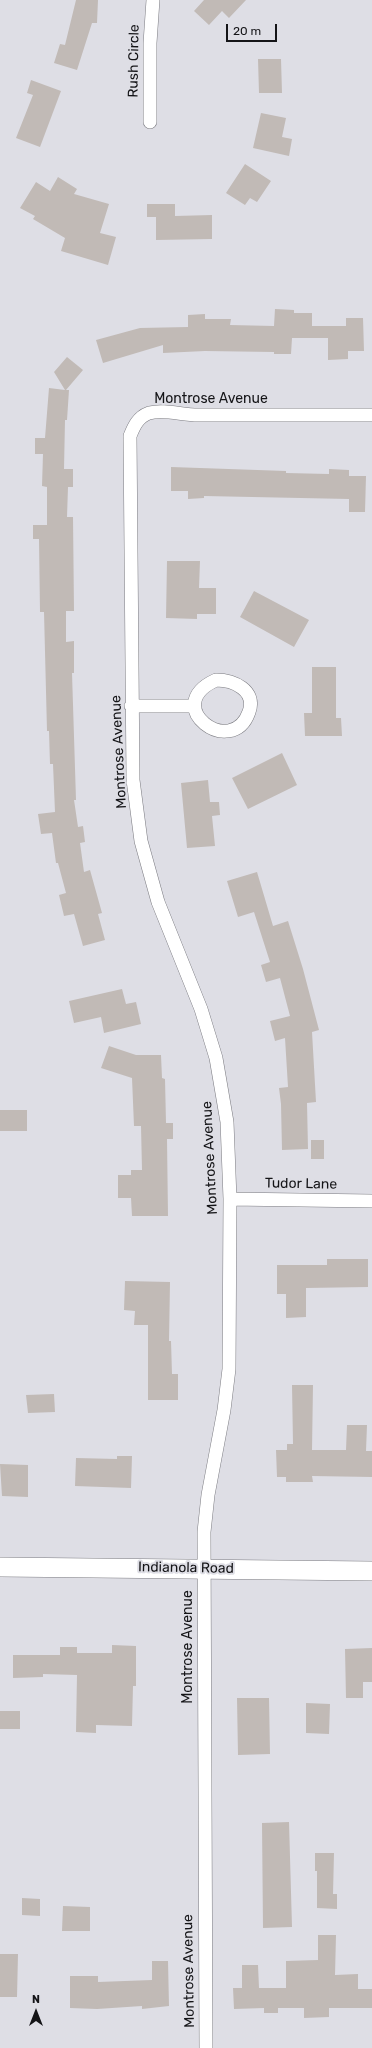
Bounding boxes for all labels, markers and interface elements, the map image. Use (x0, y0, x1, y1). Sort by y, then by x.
scale bar (228, 16, 279, 42)
street label: Rush Circle (125, 24, 143, 98)
text: 20 m (233, 24, 261, 38)
street label: Montrose Avenue (154, 391, 268, 407)
street label: Montrose Avenue (108, 695, 130, 809)
street label: Montrose Avenue (199, 1101, 221, 1215)
street label: Tudor Lane (265, 1175, 337, 1193)
street label: Indianola Road (138, 1559, 234, 1577)
street label: Montrose Avenue (180, 1590, 196, 1704)
street label: Montrose Avenue (180, 1914, 198, 2028)
north arrow (16, 1992, 56, 2032)
text: N (32, 1993, 40, 2006)

